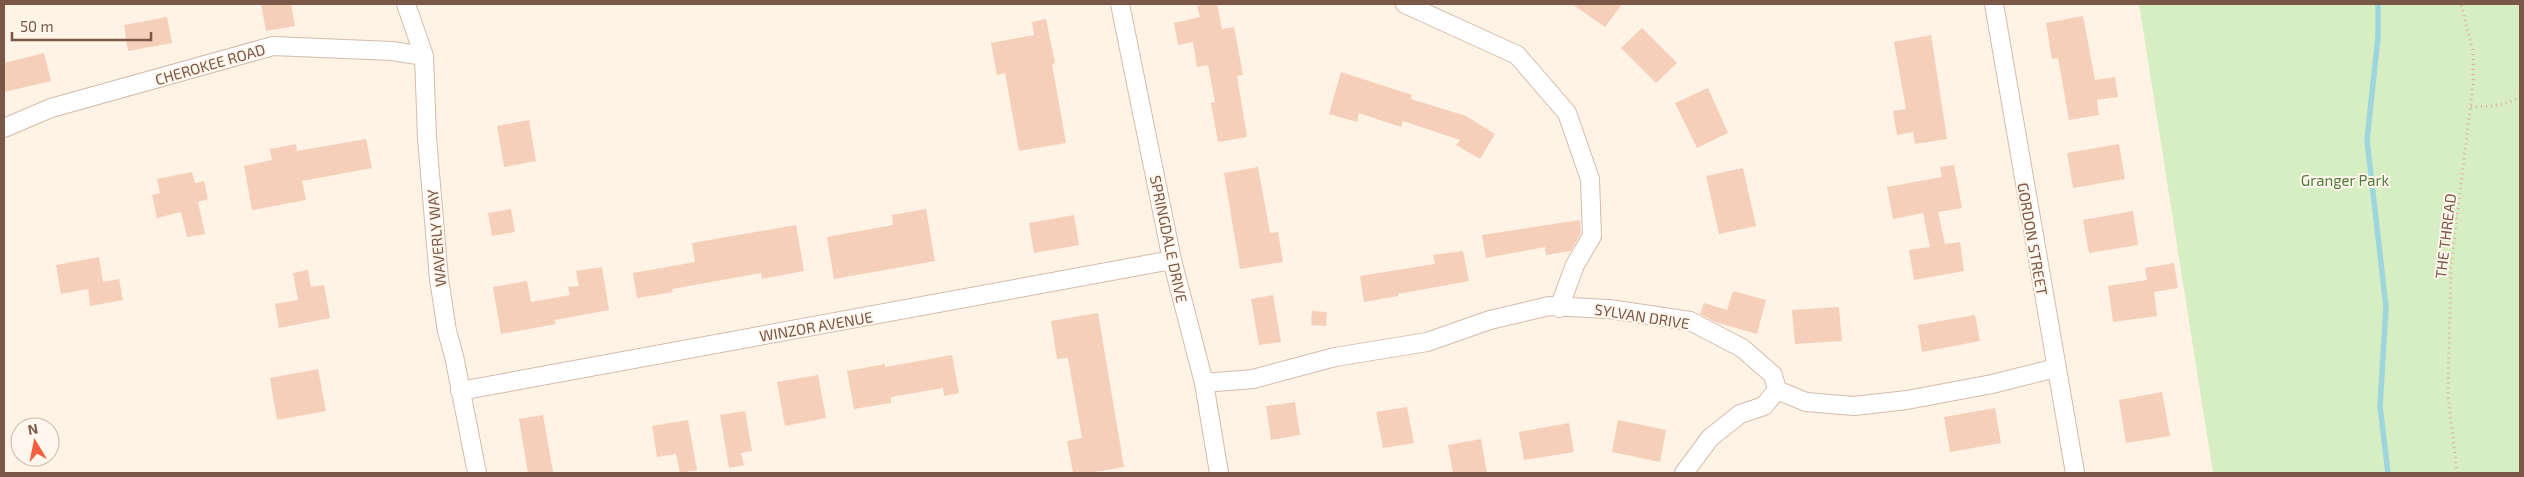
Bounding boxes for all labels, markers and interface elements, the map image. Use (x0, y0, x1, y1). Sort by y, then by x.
scale bar (12, 10, 151, 42)
text: 50 m (20, 17, 54, 35)
street label: CHEROKEE ROAD (153, 40, 267, 88)
park label: Granger Park (2301, 171, 2390, 189)
street label: SPRINGDALE DRIVE (1147, 174, 1191, 304)
street label: GORDON STREET (2014, 181, 2052, 297)
street label: WAVERLY WAY (423, 188, 449, 288)
street label: THE THREAD (2431, 192, 2459, 280)
street label: SYLVAN DRIVE (1593, 300, 1691, 332)
street label: WINZOR AVENUE (758, 307, 874, 345)
north arrow (10, 417, 60, 467)
text: N (26, 419, 39, 438)

